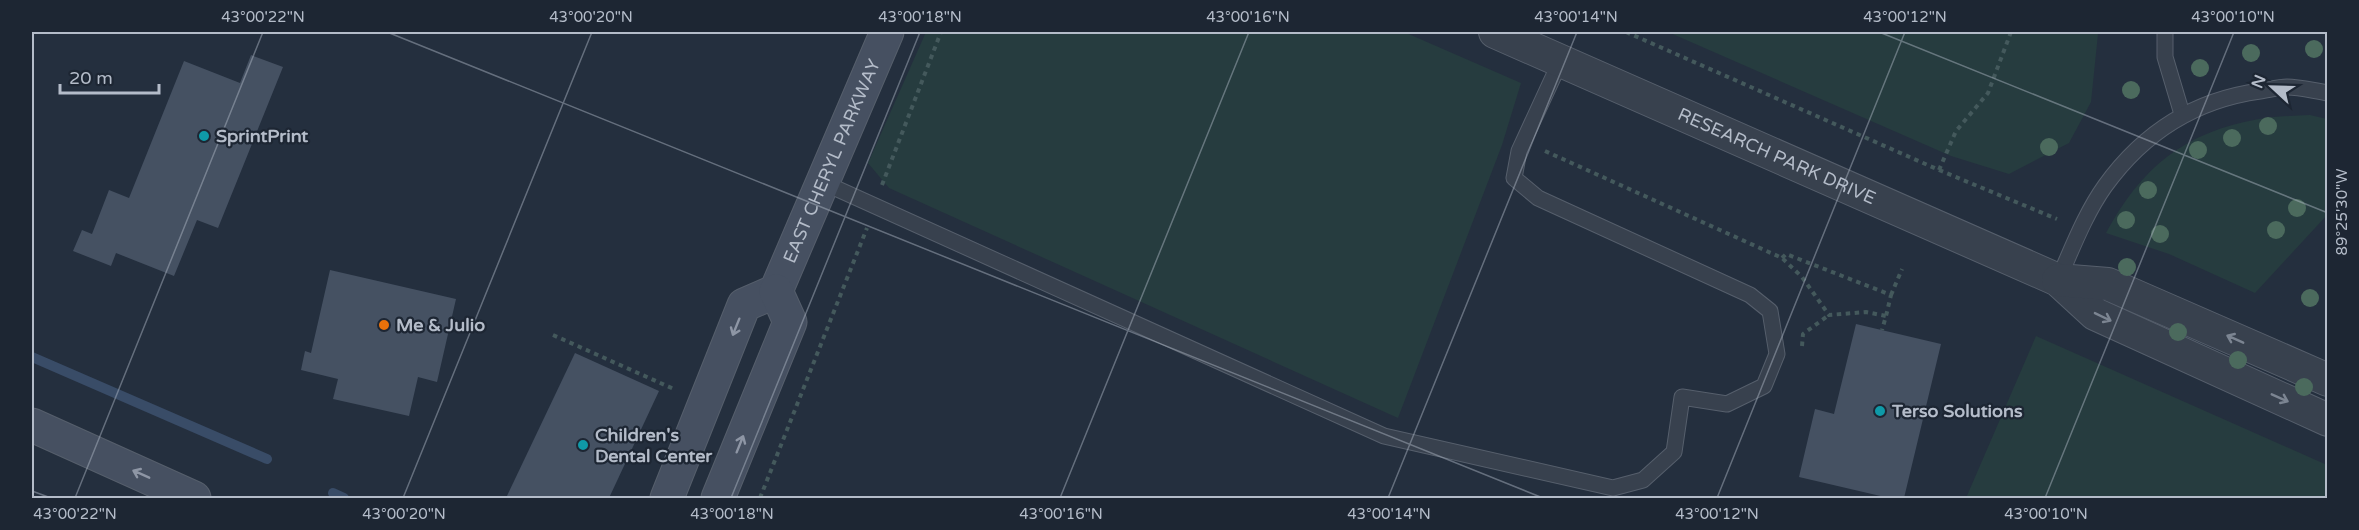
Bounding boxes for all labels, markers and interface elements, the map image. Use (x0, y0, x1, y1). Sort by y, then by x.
text: 43°00'22"N (221, 8, 305, 26)
text: 43°00'20"N (549, 8, 633, 26)
text: 43°00'18"N (878, 8, 962, 26)
text: 43°00'16"N (1206, 8, 1290, 26)
text: 43°00'14"N (1534, 8, 1618, 26)
text: 43°00'12"N (1863, 8, 1947, 26)
text: 43°00'10"N (2191, 8, 2275, 26)
street label: EAST CHERYL PARKWAY (778, 55, 885, 266)
scale bar (60, 57, 159, 95)
north arrow (2242, 57, 2302, 117)
text: 20 m (69, 67, 113, 89)
text: N (2247, 72, 2271, 91)
street label: RESEARCH PARK DRIVE (1675, 103, 1879, 209)
place label: SprintPrint (216, 125, 308, 147)
marker: SprintPrint (197, 129, 211, 143)
text: 89°25'30"W (2333, 169, 2351, 255)
one-way arrow (2093, 312, 2111, 324)
place label: Me & Julio (396, 314, 485, 336)
marker: Me & Julio (377, 318, 391, 332)
one-way arrow (729, 318, 740, 336)
one-way arrow (2227, 333, 2245, 345)
one-way arrow (2271, 393, 2289, 405)
place label: Terso Solutions (1891, 400, 2023, 422)
marker: Terso Solutions (1873, 404, 1887, 418)
place label: Children's Dental Center (595, 424, 713, 467)
one-way arrow (735, 436, 746, 454)
marker: Children's Dental Center (576, 438, 590, 452)
one-way arrow (132, 468, 150, 480)
text: 43°00'22"N (33, 505, 117, 523)
text: 43°00'20"N (362, 505, 446, 523)
text: 43°00'18"N (690, 505, 774, 523)
text: 43°00'16"N (1019, 505, 1103, 523)
text: 43°00'14"N (1347, 505, 1431, 523)
text: 43°00'12"N (1675, 505, 1759, 523)
text: 43°00'10"N (2004, 505, 2088, 523)

